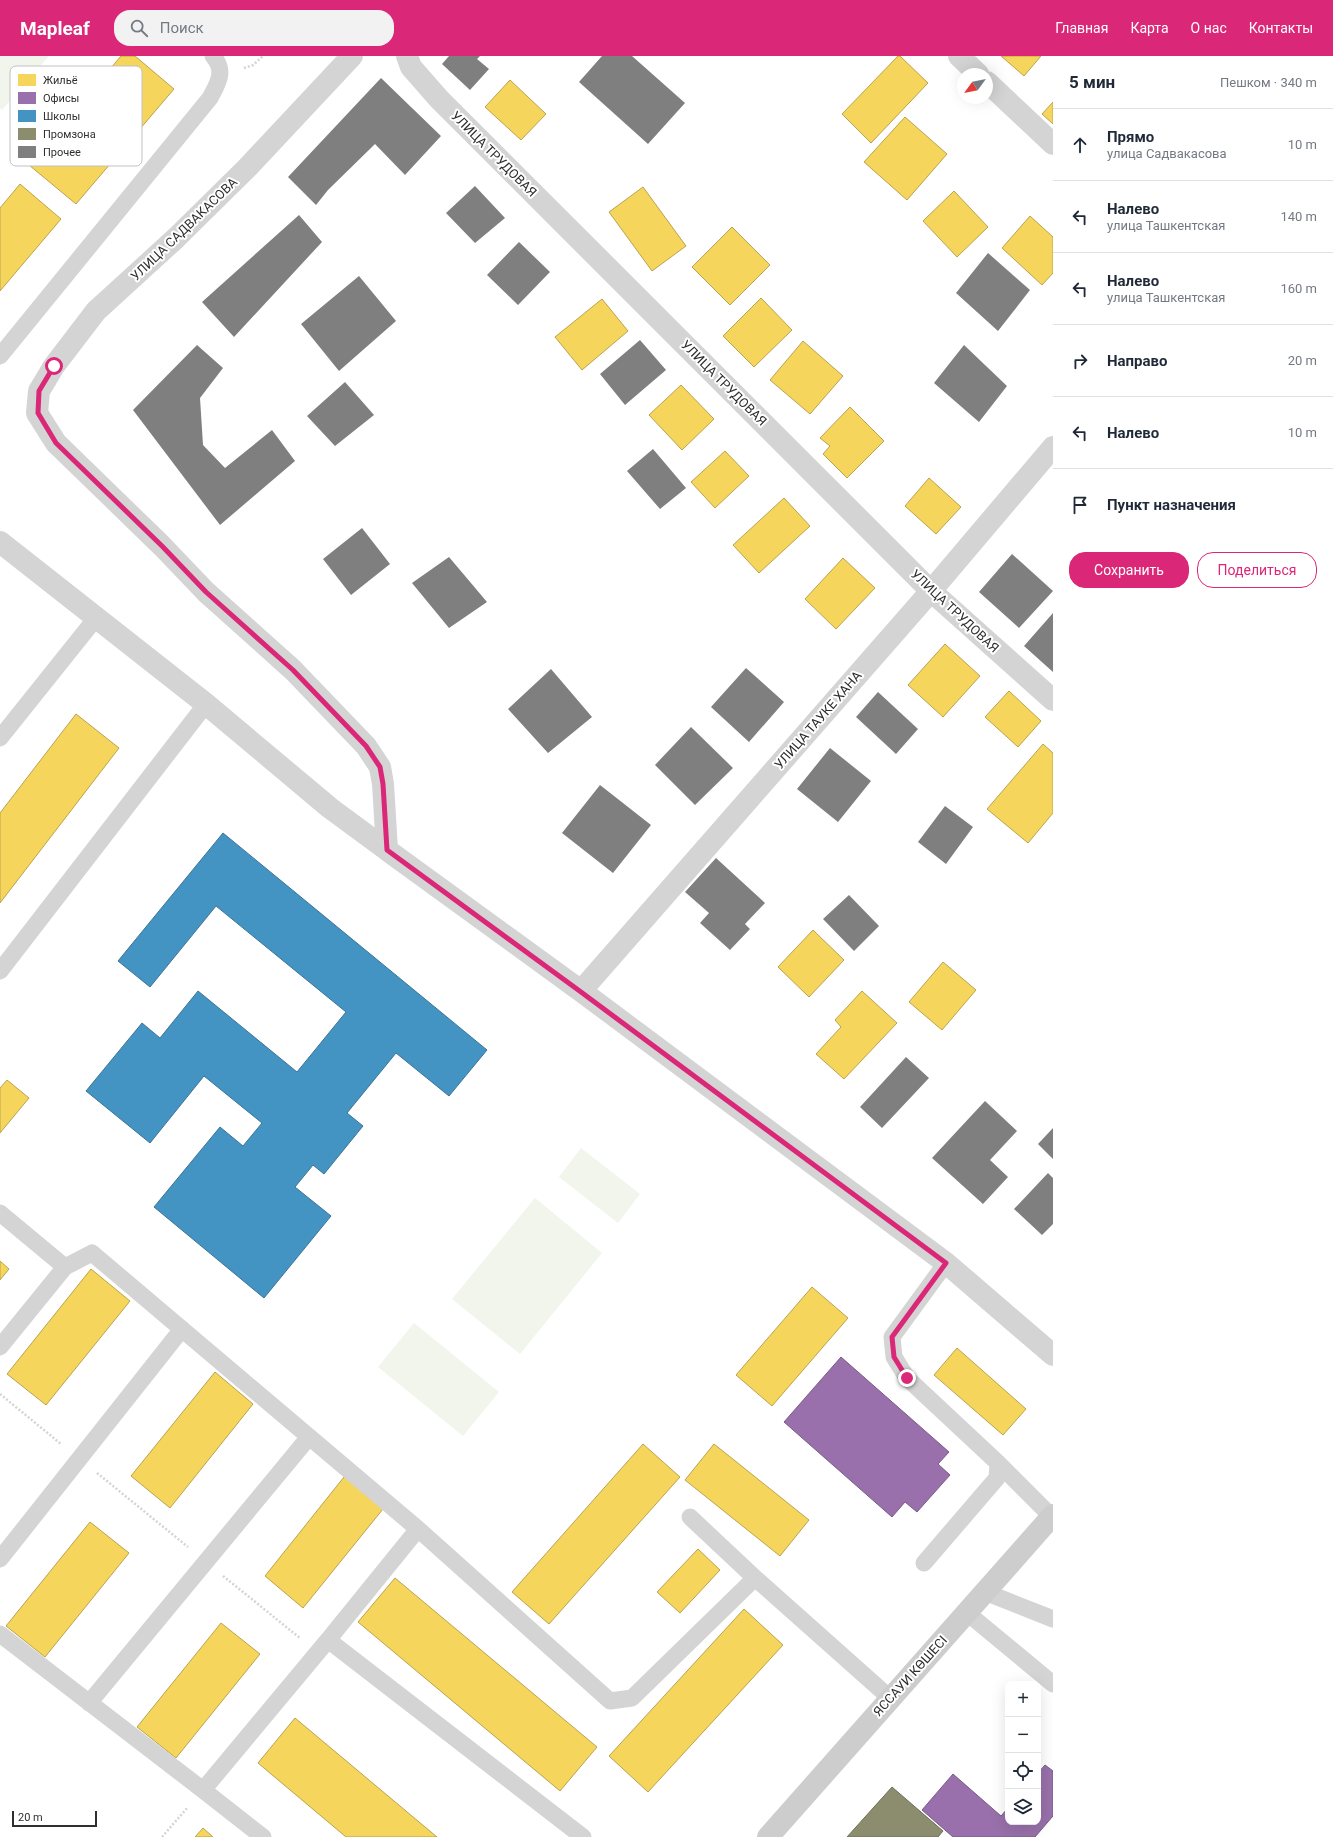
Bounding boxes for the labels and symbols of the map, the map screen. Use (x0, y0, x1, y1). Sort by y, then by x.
legend (10, 66, 142, 166)
north arrow (957, 68, 993, 104)
text: Жильё (43, 74, 78, 87)
text: Офисы (43, 92, 79, 105)
street label: УЛИЦА ТРУДОВАЯ (448, 108, 540, 200)
text: Школы (43, 110, 80, 123)
text: Промзона (43, 128, 96, 141)
text: Прочее (43, 146, 81, 159)
street label: УЛИЦА САДВАКАСОВА (128, 174, 241, 284)
street label: УЛИЦА ТРУДОВАЯ (678, 337, 770, 429)
route start (45, 357, 63, 375)
street label: УЛИЦА ТРУДОВАЯ (908, 566, 1002, 656)
street label: УЛИЦА ТАУКЕ ХАНА (771, 668, 865, 772)
route end (898, 1369, 916, 1387)
street label: ЯССАУИ КӨШЕСІ (870, 1633, 950, 1719)
scale bar (12, 1809, 97, 1828)

